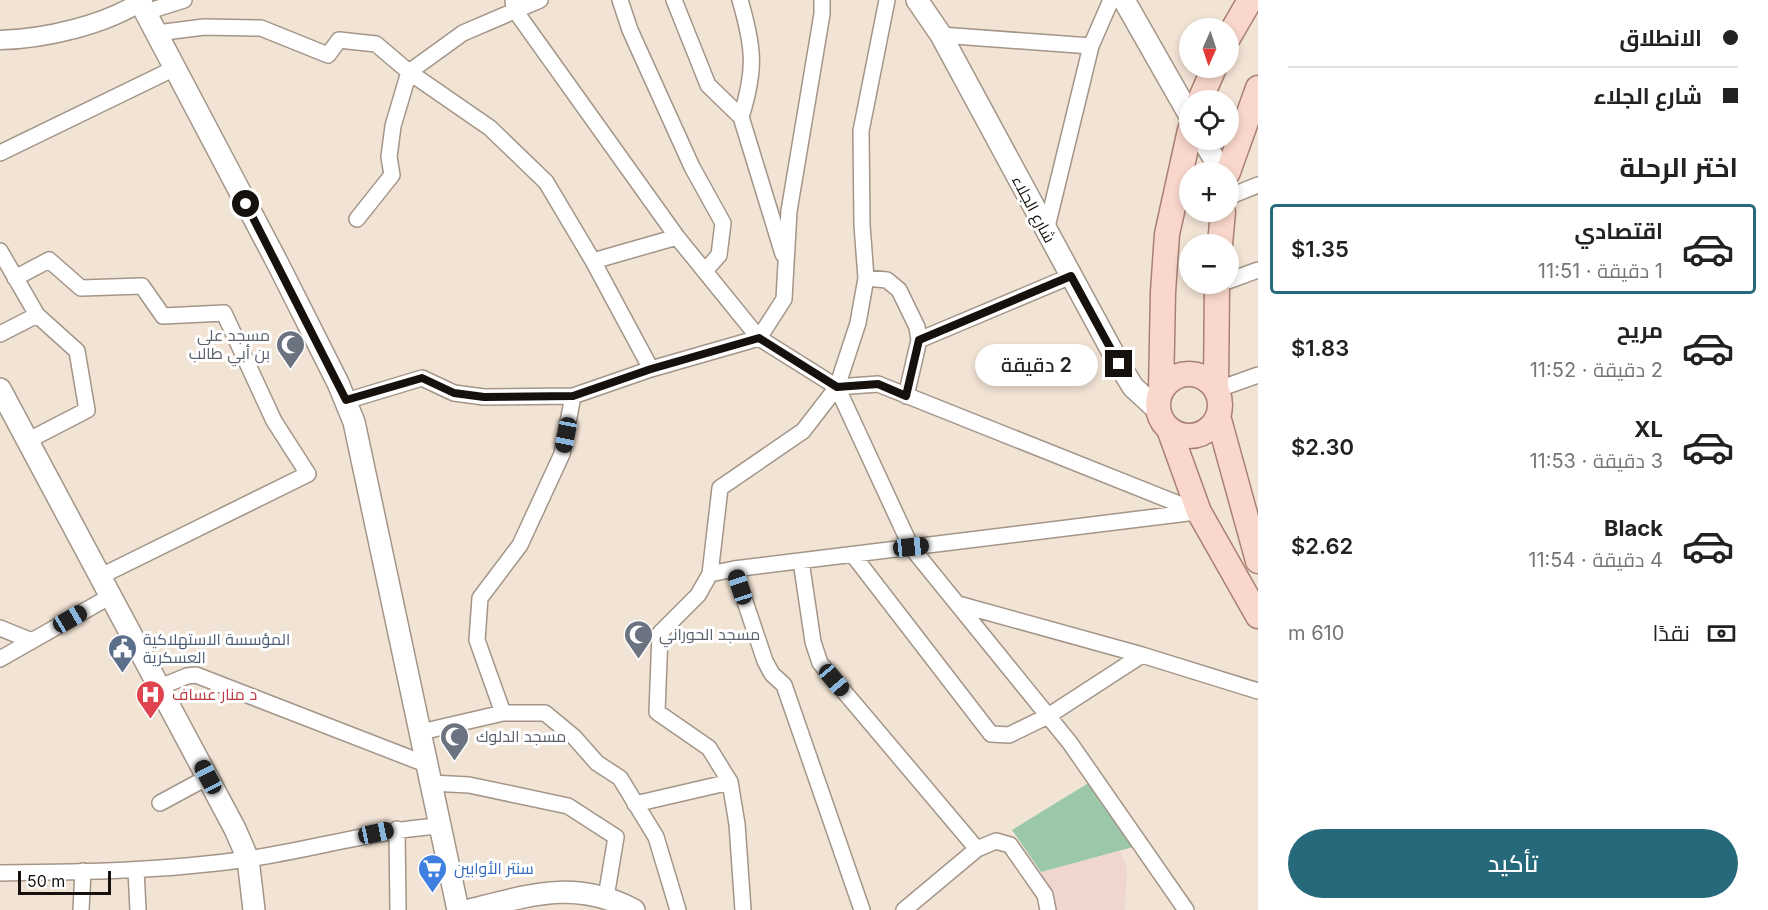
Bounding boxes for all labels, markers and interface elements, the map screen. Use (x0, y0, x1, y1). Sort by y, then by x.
north arrow (1179, 18, 1239, 78)
map controls (1179, 18, 1239, 294)
text: الانطلاق (1619, 25, 1702, 51)
text: شارع الجلاء (1593, 83, 1702, 109)
button: locate (1179, 90, 1239, 150)
text: اختر الرحلة (1619, 151, 1738, 184)
button: + (1179, 162, 1239, 222)
street label: شارع الجلاء (1006, 172, 1060, 247)
route start (232, 190, 259, 217)
text: اقتصادي (1574, 218, 1663, 244)
icon: car (1681, 222, 1735, 276)
button: − (1179, 234, 1239, 294)
text: $1.35 (1291, 236, 1349, 262)
text: 1 دقيقة · 11:51 (1538, 259, 1663, 283)
text: مريح (1617, 317, 1663, 343)
icon: car (1681, 321, 1735, 375)
place label: مسجد علي بن أبي طالب (189, 325, 270, 367)
mosque icon: مسجد علي بن أبي طالب (275, 328, 307, 370)
text: $1.83 (1291, 335, 1349, 361)
callout: 2 دقيقة (975, 343, 1098, 385)
route end (1105, 350, 1132, 377)
text: 2 دقيقة (1001, 353, 1072, 377)
text: 2 دقيقة · 11:52 (1530, 358, 1663, 382)
car (554, 416, 578, 454)
text: XL (1634, 416, 1663, 442)
icon: car (1681, 420, 1735, 474)
text: $2.30 (1291, 434, 1354, 460)
text: 3 دقيقة · 11:53 (1529, 449, 1663, 473)
text: Black (1604, 515, 1663, 541)
icon: car (1681, 519, 1735, 573)
text: $2.62 (1291, 533, 1353, 559)
car (892, 536, 930, 558)
text: 4 دقيقة · 11:54 (1528, 548, 1663, 572)
car (726, 567, 754, 607)
car (50, 602, 90, 636)
icon: cash (1705, 617, 1738, 650)
mosque icon: مسجد الحوراني (622, 618, 654, 660)
text: نقدًا (1652, 620, 1690, 646)
text: 610 m (1288, 621, 1344, 645)
place label: مسجد الحوراني (659, 624, 760, 648)
place label: المؤسسة الاستهلاكية العسكرية (143, 629, 290, 667)
public building icon: المؤسسة الاستهلاكية العسكرية (106, 632, 138, 674)
car (816, 660, 852, 700)
hospital icon: د منار عساف (135, 678, 167, 720)
place label: د منار عساف (172, 684, 257, 704)
mosque icon: مسجد الدلوك (439, 720, 471, 762)
place label: مسجد الدلوك (476, 726, 566, 746)
car (192, 757, 224, 797)
car (357, 820, 395, 846)
button: تأكيد (1288, 829, 1738, 898)
supermarket icon: سنتر الأوابين (417, 852, 449, 894)
place label: سنتر الأوابين (454, 858, 534, 879)
scale bar (18, 868, 111, 896)
text: 50 m (27, 871, 65, 891)

